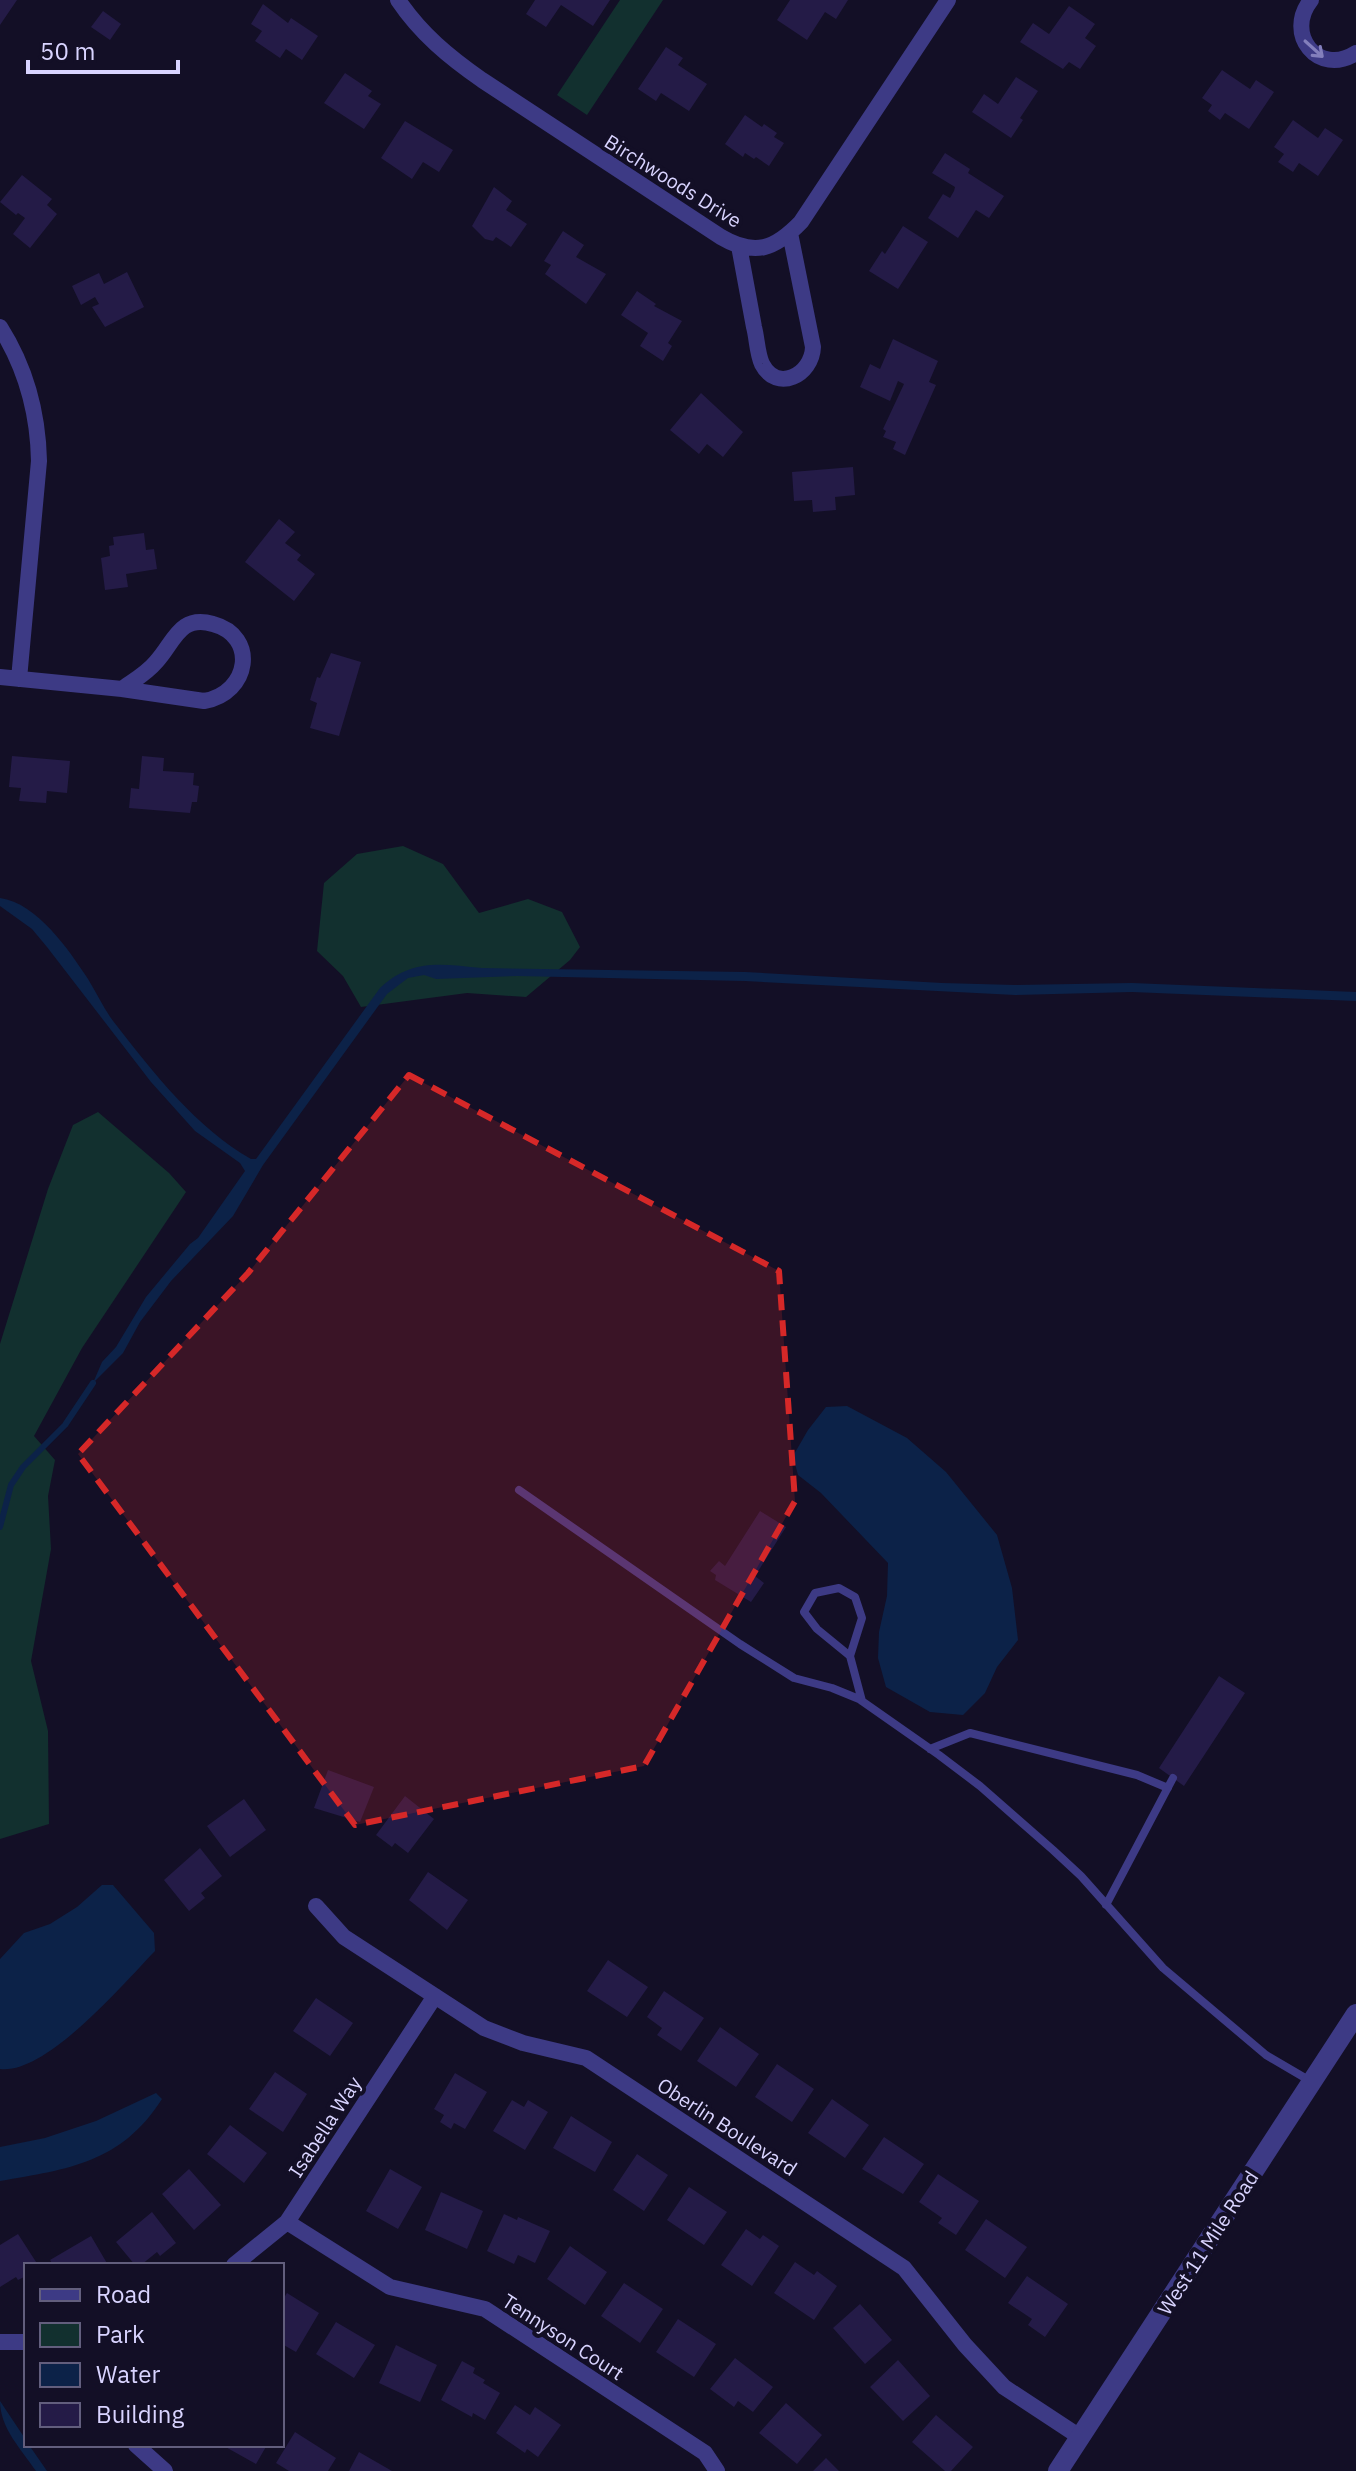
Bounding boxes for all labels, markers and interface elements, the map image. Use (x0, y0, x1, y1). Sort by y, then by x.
scale bar (28, 24, 178, 74)
text: 50 m (40, 35, 95, 67)
one-way arrow (1303, 39, 1324, 58)
street label: Birchwoods Drive (600, 128, 747, 234)
street label: Isabella Way (282, 2071, 367, 2182)
street label: Oberlin Boulevard (652, 2071, 802, 2182)
street label: West 11 Mile Road (1151, 2165, 1264, 2320)
legend (24, 2263, 284, 2447)
text: Road (96, 2278, 151, 2310)
street label: Tennyson Court (497, 2287, 629, 2386)
text: Park (96, 2318, 145, 2350)
text: Water (96, 2358, 160, 2390)
text: Building (96, 2398, 184, 2430)

